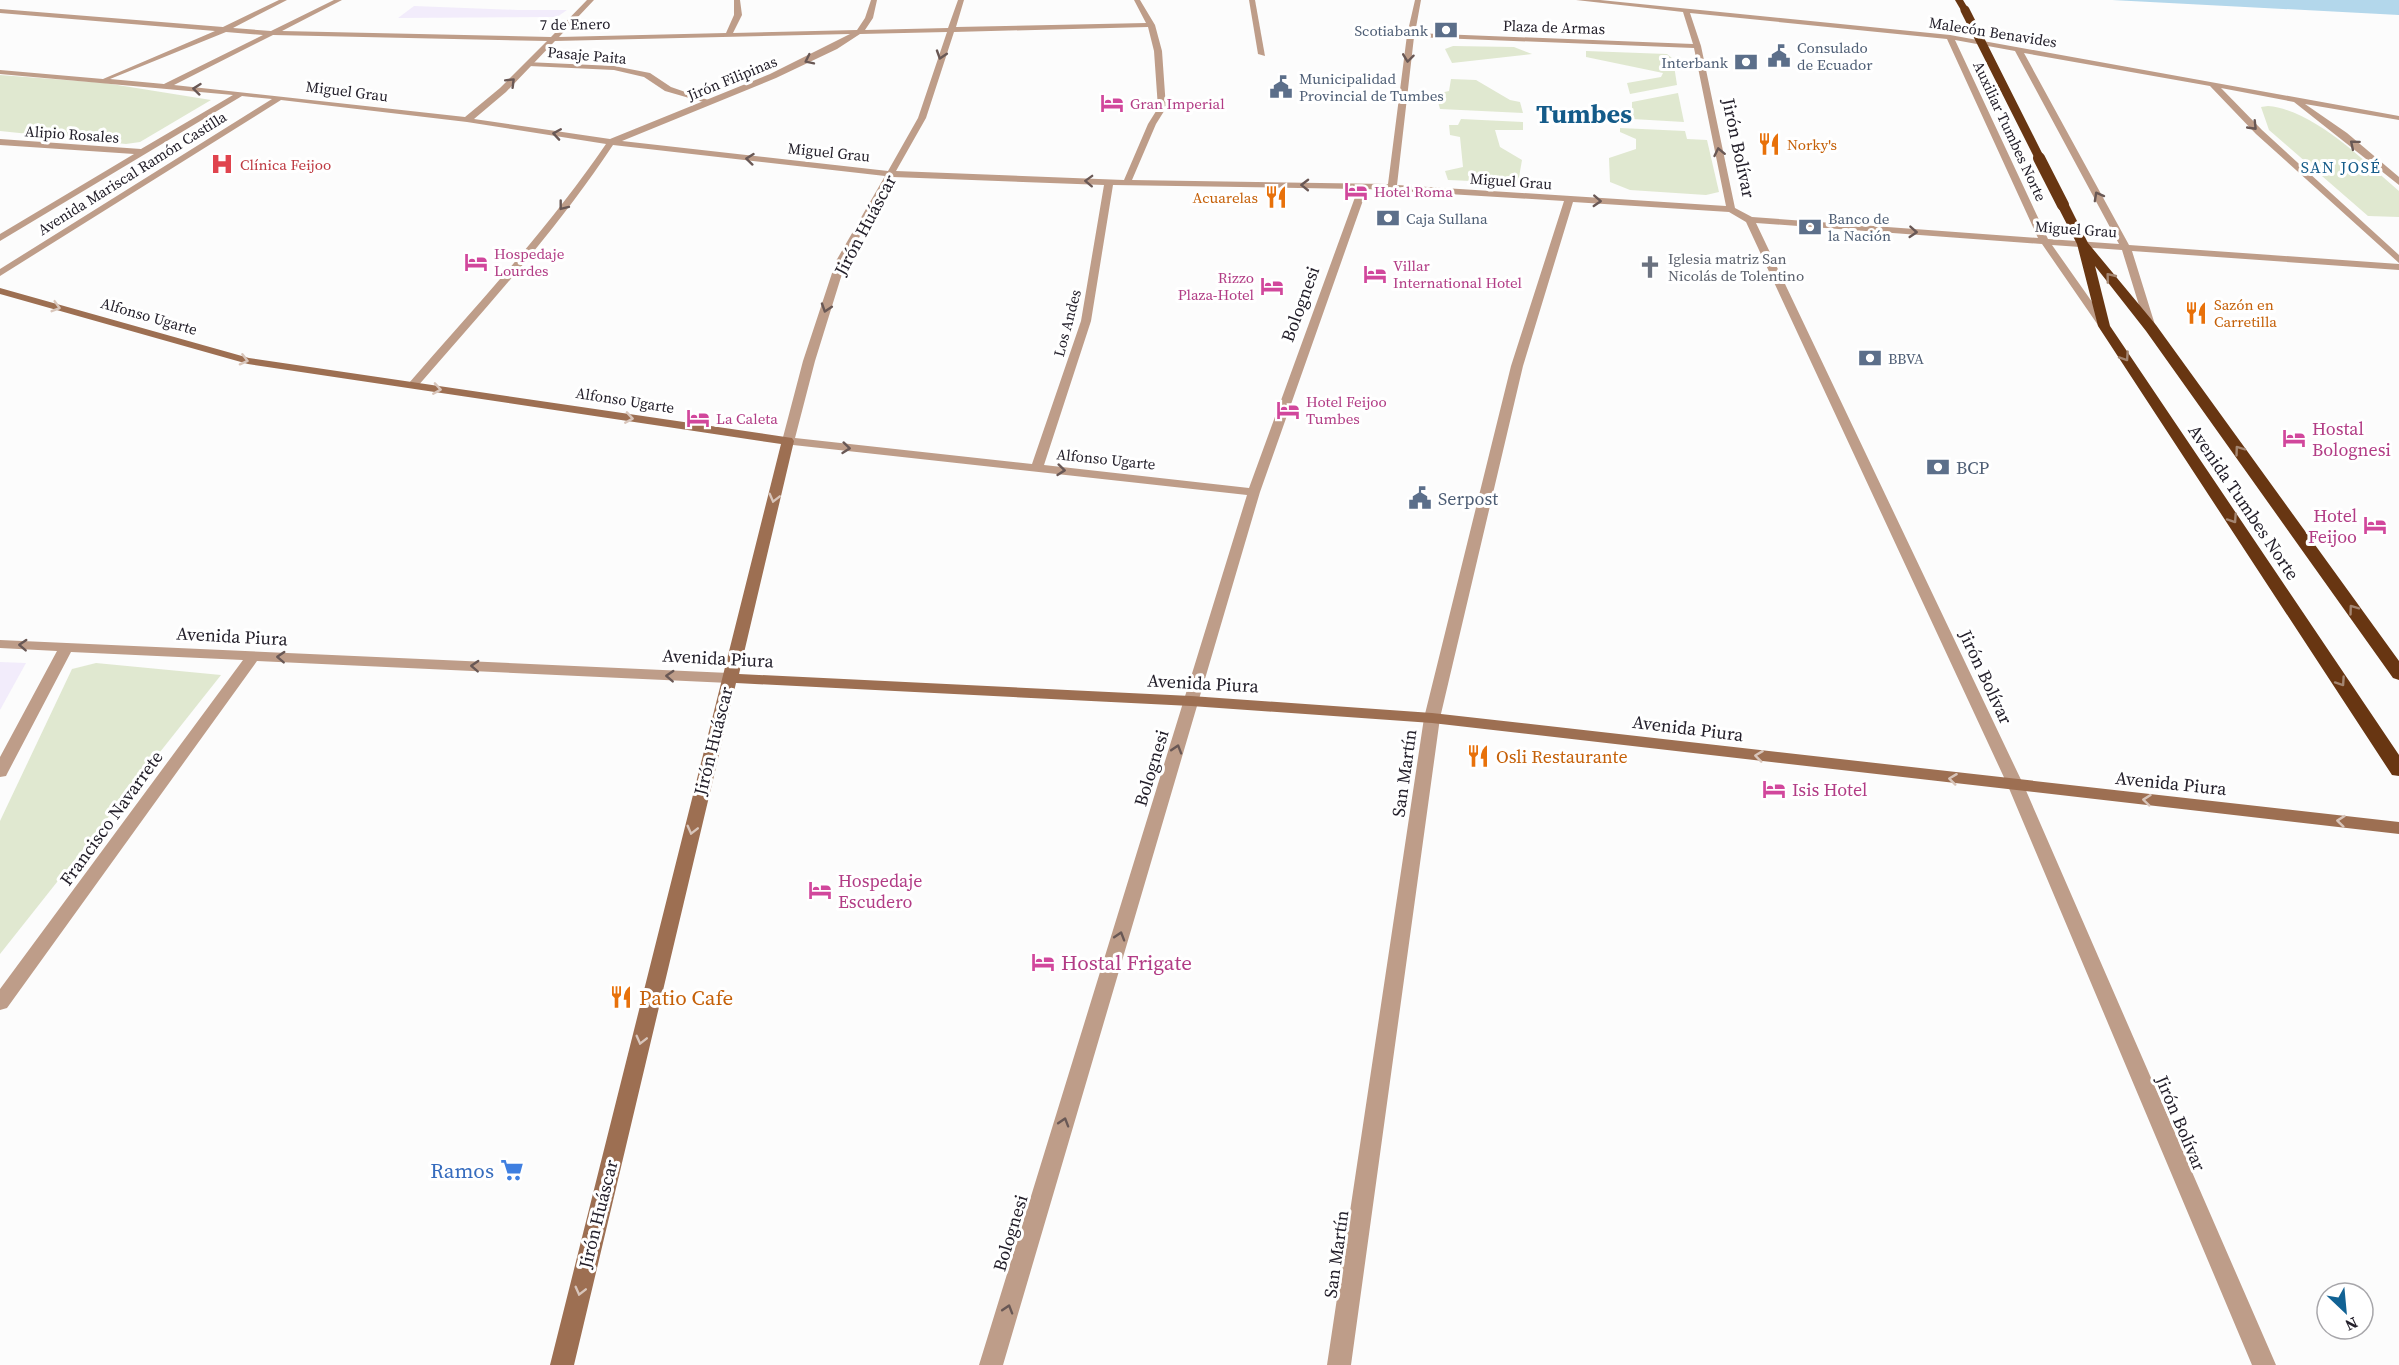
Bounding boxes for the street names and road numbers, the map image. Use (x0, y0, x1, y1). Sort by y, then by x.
street label: Malecón Benavides (1927, 12, 2059, 52)
street label: 7 de Enero (539, 13, 611, 35)
street label: Plaza de Armas (1502, 15, 1606, 39)
street label: Pasaje Paita (547, 41, 628, 69)
street label: Jirón Filipinas (683, 50, 780, 106)
street label: Auxiliar Tumbes Norte (1968, 58, 2052, 205)
street label: Miguel Grau (305, 76, 390, 106)
street label: Jirón Bolívar (1716, 95, 1762, 201)
street label: Avenida Mariscal Ramón Castilla (34, 106, 231, 240)
street label: Alipio Rosales (24, 120, 120, 148)
street label: Miguel Grau (787, 137, 871, 167)
street label: Miguel Grau (1469, 168, 1553, 194)
street label: Jirón Huáscar (827, 170, 902, 281)
street label: Miguel Grau (2034, 216, 2118, 242)
street label: Bolognesi (1275, 263, 1325, 345)
street label: Los Andes (1048, 287, 1086, 359)
street label: Alfonso Ugarte (98, 292, 200, 340)
street label: Alfonso Ugarte (574, 382, 676, 418)
street label: Avenida Tumbes Norte (2183, 419, 2305, 585)
street label: Alfonso Ugarte (1055, 443, 1157, 475)
street label: Avenida Piura (176, 621, 289, 651)
street label: Jirón Bolívar (1953, 625, 2019, 729)
street label: Avenida Piura (662, 643, 775, 673)
street label: Avenida Piura (1147, 668, 1260, 698)
street label: Jirón Huáscar (687, 684, 739, 799)
street label: Avenida Piura (1631, 709, 1746, 747)
street label: Bolognesi (1128, 727, 1174, 809)
street label: San Martín (1385, 727, 1423, 819)
street label: Francisco Navarrete (54, 745, 168, 891)
street label: Avenida Piura (2114, 765, 2229, 801)
street label: Jirón Bolívar (2149, 1071, 2212, 1175)
street label: Jirón Huáscar (572, 1157, 624, 1272)
street label: Bolognesi (987, 1192, 1033, 1274)
street label: San Martín (1317, 1208, 1355, 1300)

